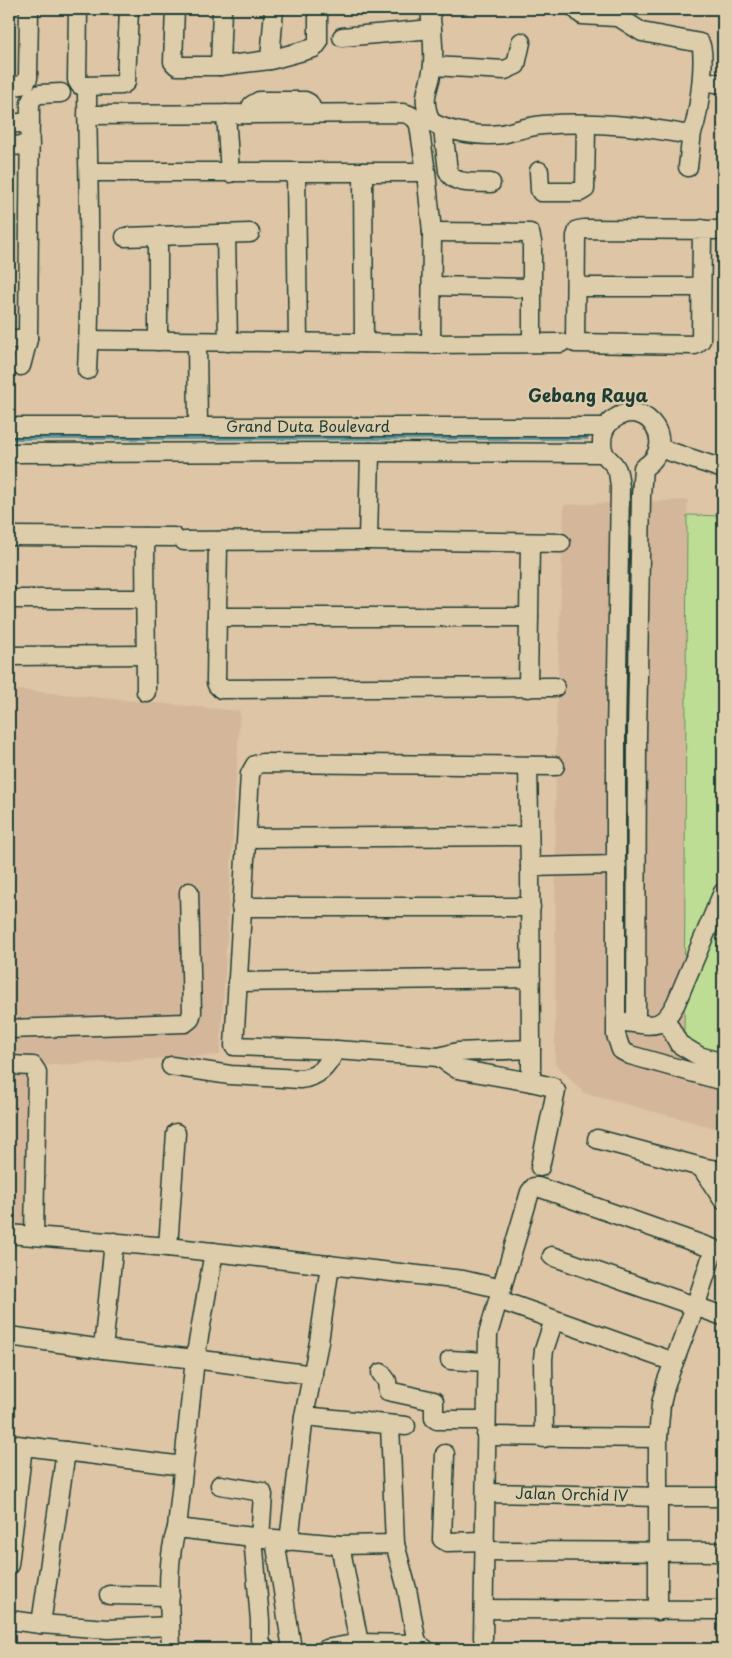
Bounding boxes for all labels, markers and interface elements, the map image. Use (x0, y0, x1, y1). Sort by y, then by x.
district label: Gebang Raya (528, 381, 648, 408)
street label: Grand Duta Boulevard (226, 414, 390, 437)
street label: Jalan Orchid IV (515, 1481, 629, 1506)

